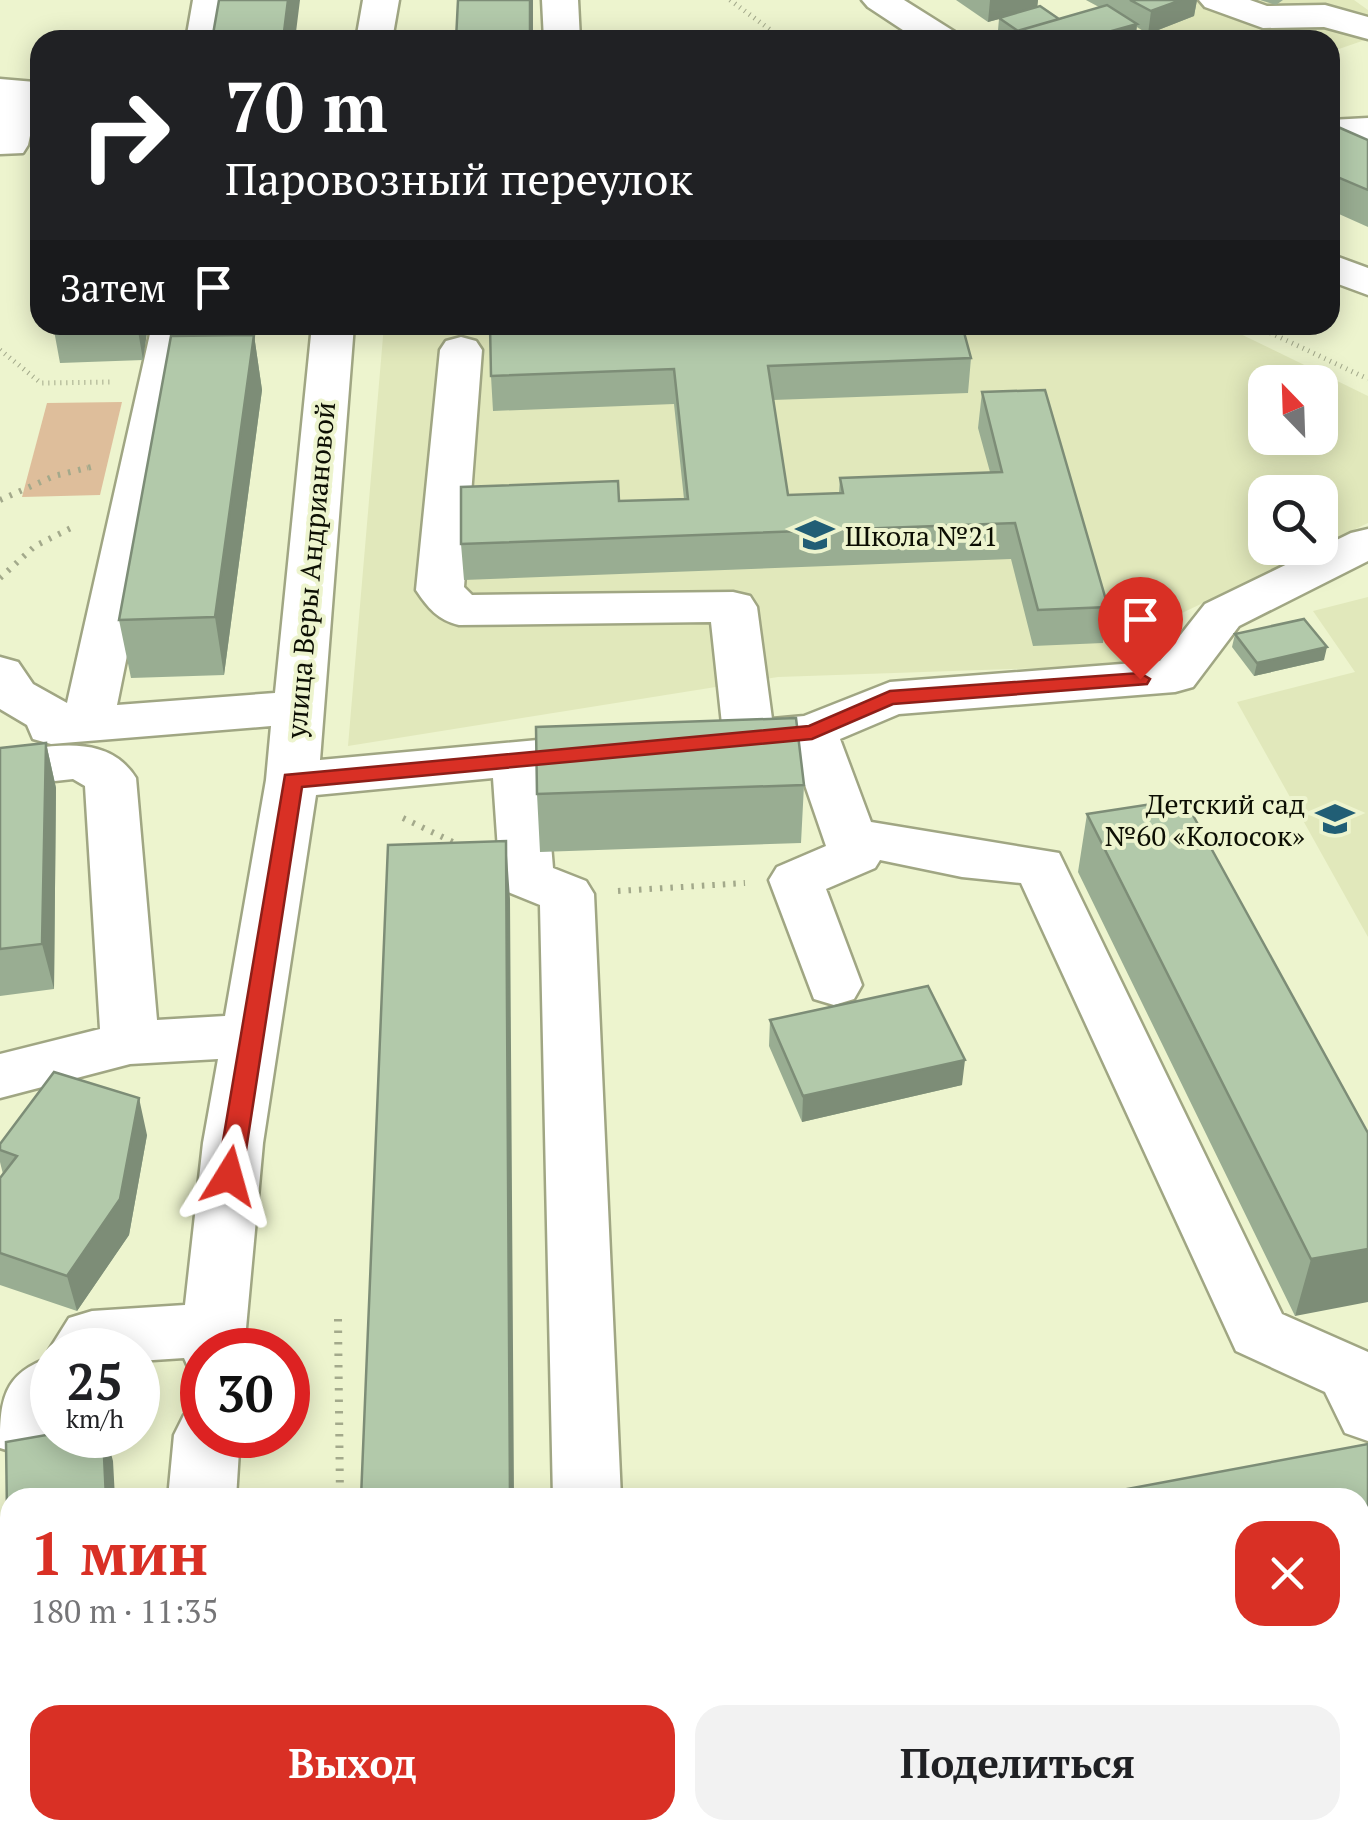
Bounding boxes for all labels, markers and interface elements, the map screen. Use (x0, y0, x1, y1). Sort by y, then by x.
text: 70 m (225, 59, 388, 152)
icon: right (60, 70, 190, 200)
text: Паровозный переулок (225, 148, 693, 208)
icon: arrive (186, 260, 241, 315)
text: Затем (60, 263, 166, 313)
north arrow (1248, 365, 1338, 455)
map controls (1248, 365, 1338, 565)
street label: улица Веры Андриановой (277, 400, 343, 741)
button: search (1248, 475, 1338, 565)
school or university icon: Школа №21 (794, 514, 836, 556)
place label: Школа №21 (845, 517, 998, 554)
pin (1098, 577, 1183, 680)
icon: arrive (1113, 592, 1168, 647)
place label: Детский сад №60 «Колосок» (1105, 785, 1305, 854)
school or university icon: Детский сад №60 «Колосок» (1314, 798, 1356, 840)
position arrow (177, 1124, 281, 1228)
speed limit sign: 30 (180, 1328, 310, 1458)
text: 25 (67, 1348, 123, 1414)
text: km/h (66, 1402, 124, 1435)
text: 1 мин (30, 1513, 208, 1592)
button: close (1235, 1521, 1340, 1626)
text: 180 m · 11:35 (30, 1590, 218, 1632)
button: Выход (30, 1705, 675, 1820)
button: Поделиться (695, 1705, 1340, 1820)

